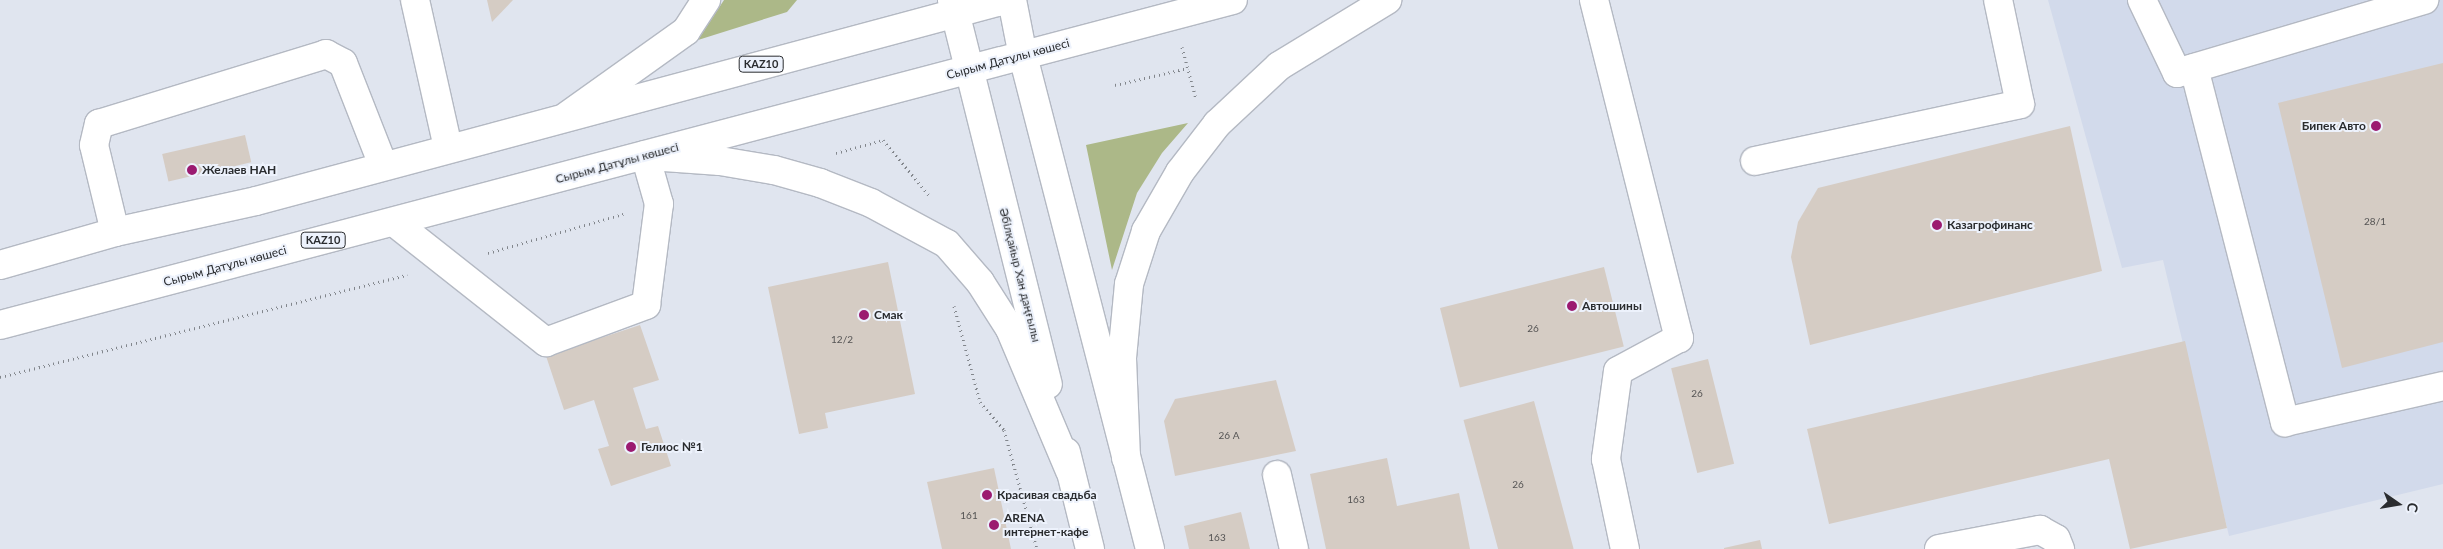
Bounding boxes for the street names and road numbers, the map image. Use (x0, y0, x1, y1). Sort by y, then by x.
street label: Сырым Датұлы көшесі (945, 36, 1071, 82)
road number: KAZ10 (738, 56, 784, 72)
street label: Сырым Датұлы көшесі (554, 140, 680, 186)
street label: Әбілқайыр Хан даңғылы (996, 206, 1044, 344)
road number: KAZ10 (300, 232, 346, 248)
street label: Сырым Датұлы көшесі (162, 243, 288, 289)

